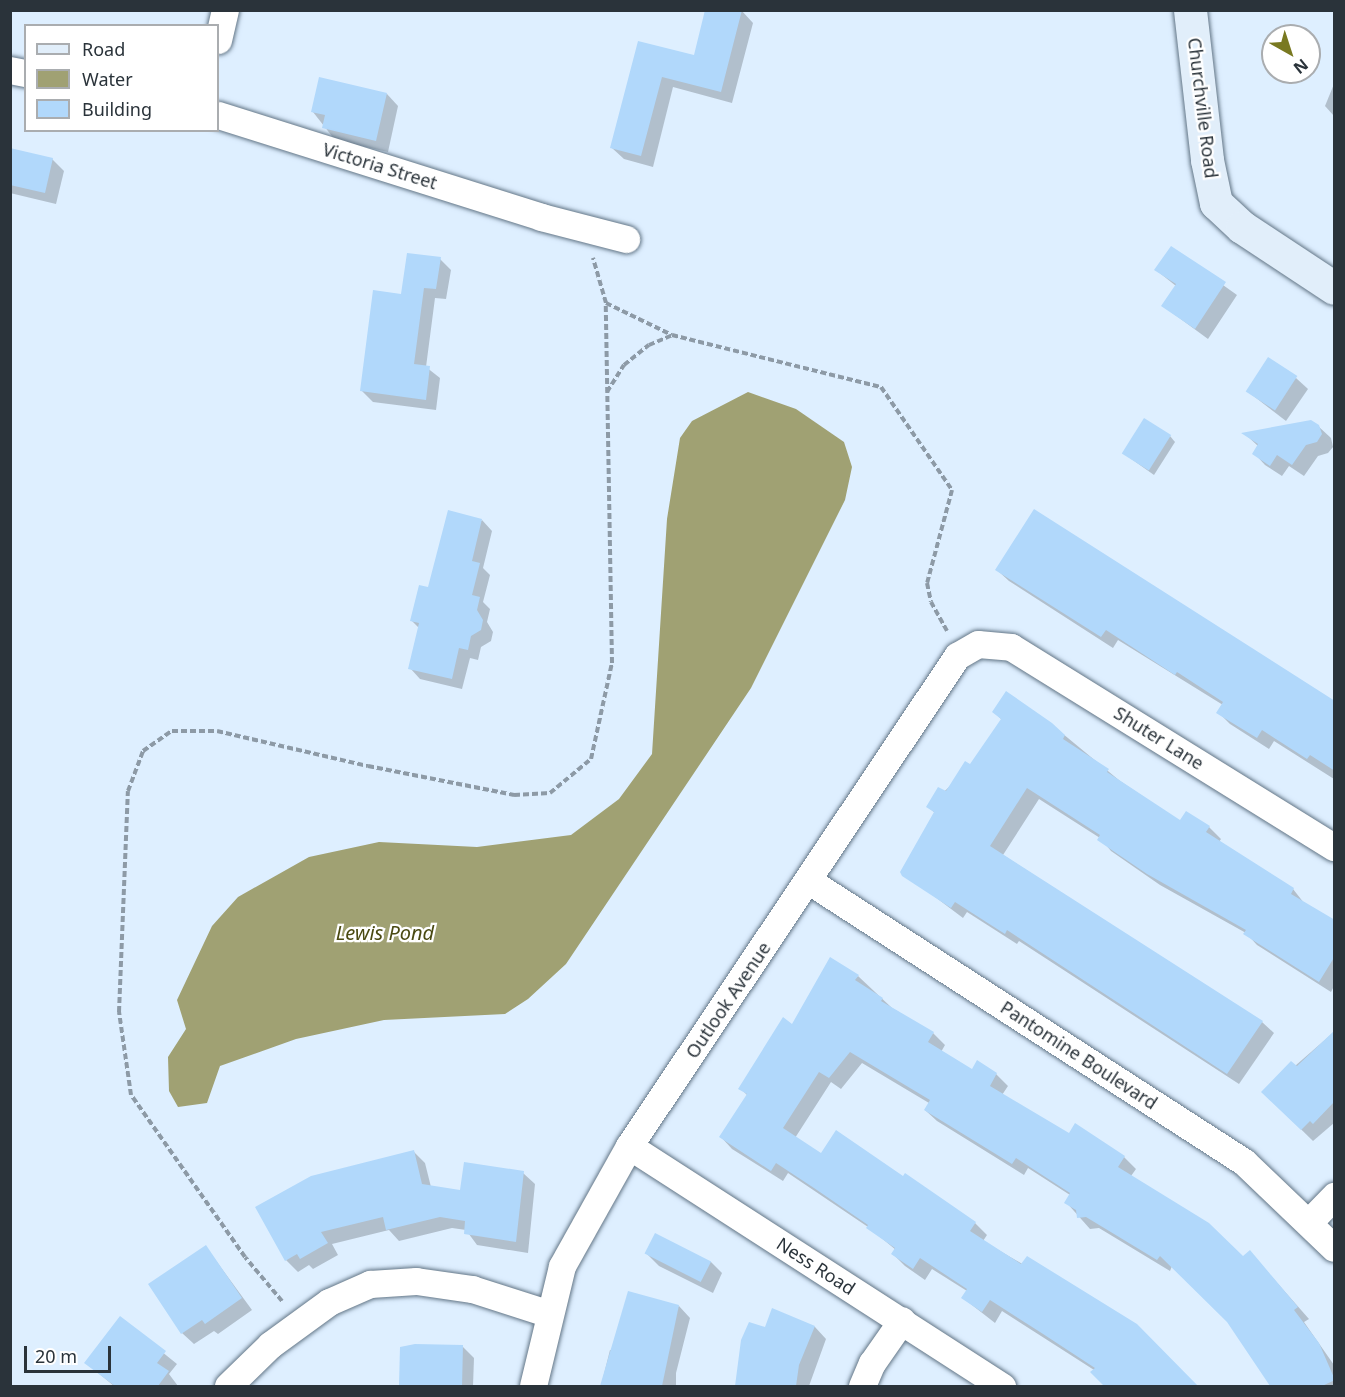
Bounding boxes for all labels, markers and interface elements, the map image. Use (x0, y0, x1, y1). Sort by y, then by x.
legend (24, 24, 219, 132)
north arrow (1261, 24, 1321, 84)
street label: Churchville Road (1184, 36, 1222, 180)
text: Road (82, 37, 125, 61)
text: N (1289, 54, 1313, 79)
text: Water (82, 67, 133, 91)
text: Building (82, 97, 152, 121)
street label: Victoria Street (320, 138, 440, 194)
street label: Shuter Lane (1110, 702, 1208, 774)
water label: Lewis Pond (336, 920, 434, 944)
street label: Outlook Avenue (681, 938, 775, 1062)
street label: Pantomine Boulevard (997, 996, 1161, 1114)
street label: Ness Road (773, 1233, 859, 1299)
scale bar (27, 1334, 114, 1372)
text: 20 m (35, 1344, 77, 1368)

